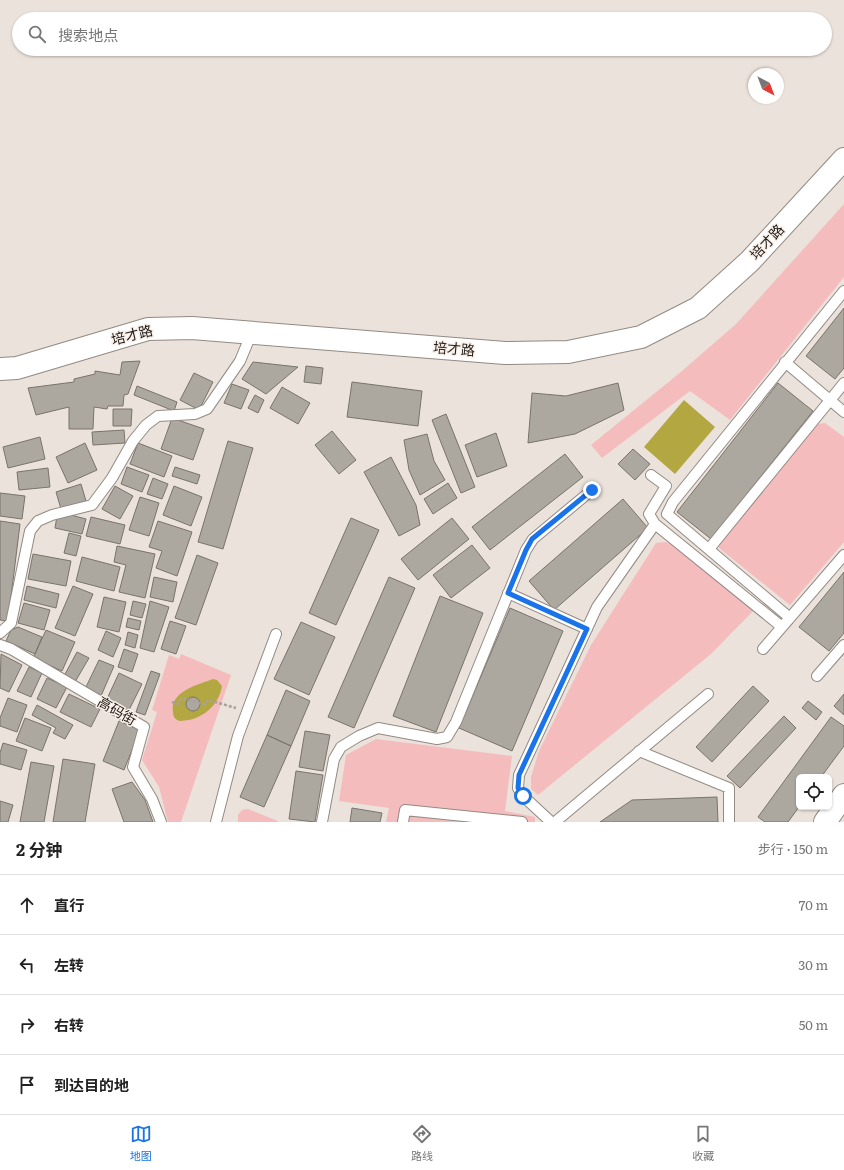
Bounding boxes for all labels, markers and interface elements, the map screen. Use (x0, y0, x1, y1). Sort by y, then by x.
search box (12, 12, 832, 56)
icon: search (26, 23, 48, 45)
text: 搜索地点 (58, 23, 118, 46)
north arrow (748, 68, 784, 104)
street label: 培才路 (745, 219, 788, 263)
street label: 培才路 (109, 319, 155, 349)
street label: 培才路 (432, 336, 476, 360)
route end (583, 481, 601, 499)
street label: 高码街 (94, 691, 141, 729)
map controls (796, 774, 832, 810)
button: locate (796, 774, 832, 810)
route start (514, 787, 532, 805)
text: 2 分钟 (16, 836, 63, 861)
text: 步行 · 150 m (758, 839, 828, 858)
text: 直行 (54, 893, 84, 916)
icon: ahead (16, 894, 38, 916)
text: 70 m (799, 895, 828, 914)
text: 左转 (54, 953, 84, 976)
icon: left (16, 954, 38, 976)
text: 30 m (798, 955, 828, 974)
text: 右转 (54, 1013, 84, 1036)
icon: right (16, 1014, 38, 1036)
text: 50 m (799, 1015, 828, 1034)
text: 到达目的地 (54, 1073, 129, 1096)
icon: arrive (16, 1074, 38, 1096)
tab: 地图 (130, 1123, 152, 1163)
tab: 路线 (411, 1123, 433, 1163)
tab: 收藏 (692, 1123, 714, 1163)

